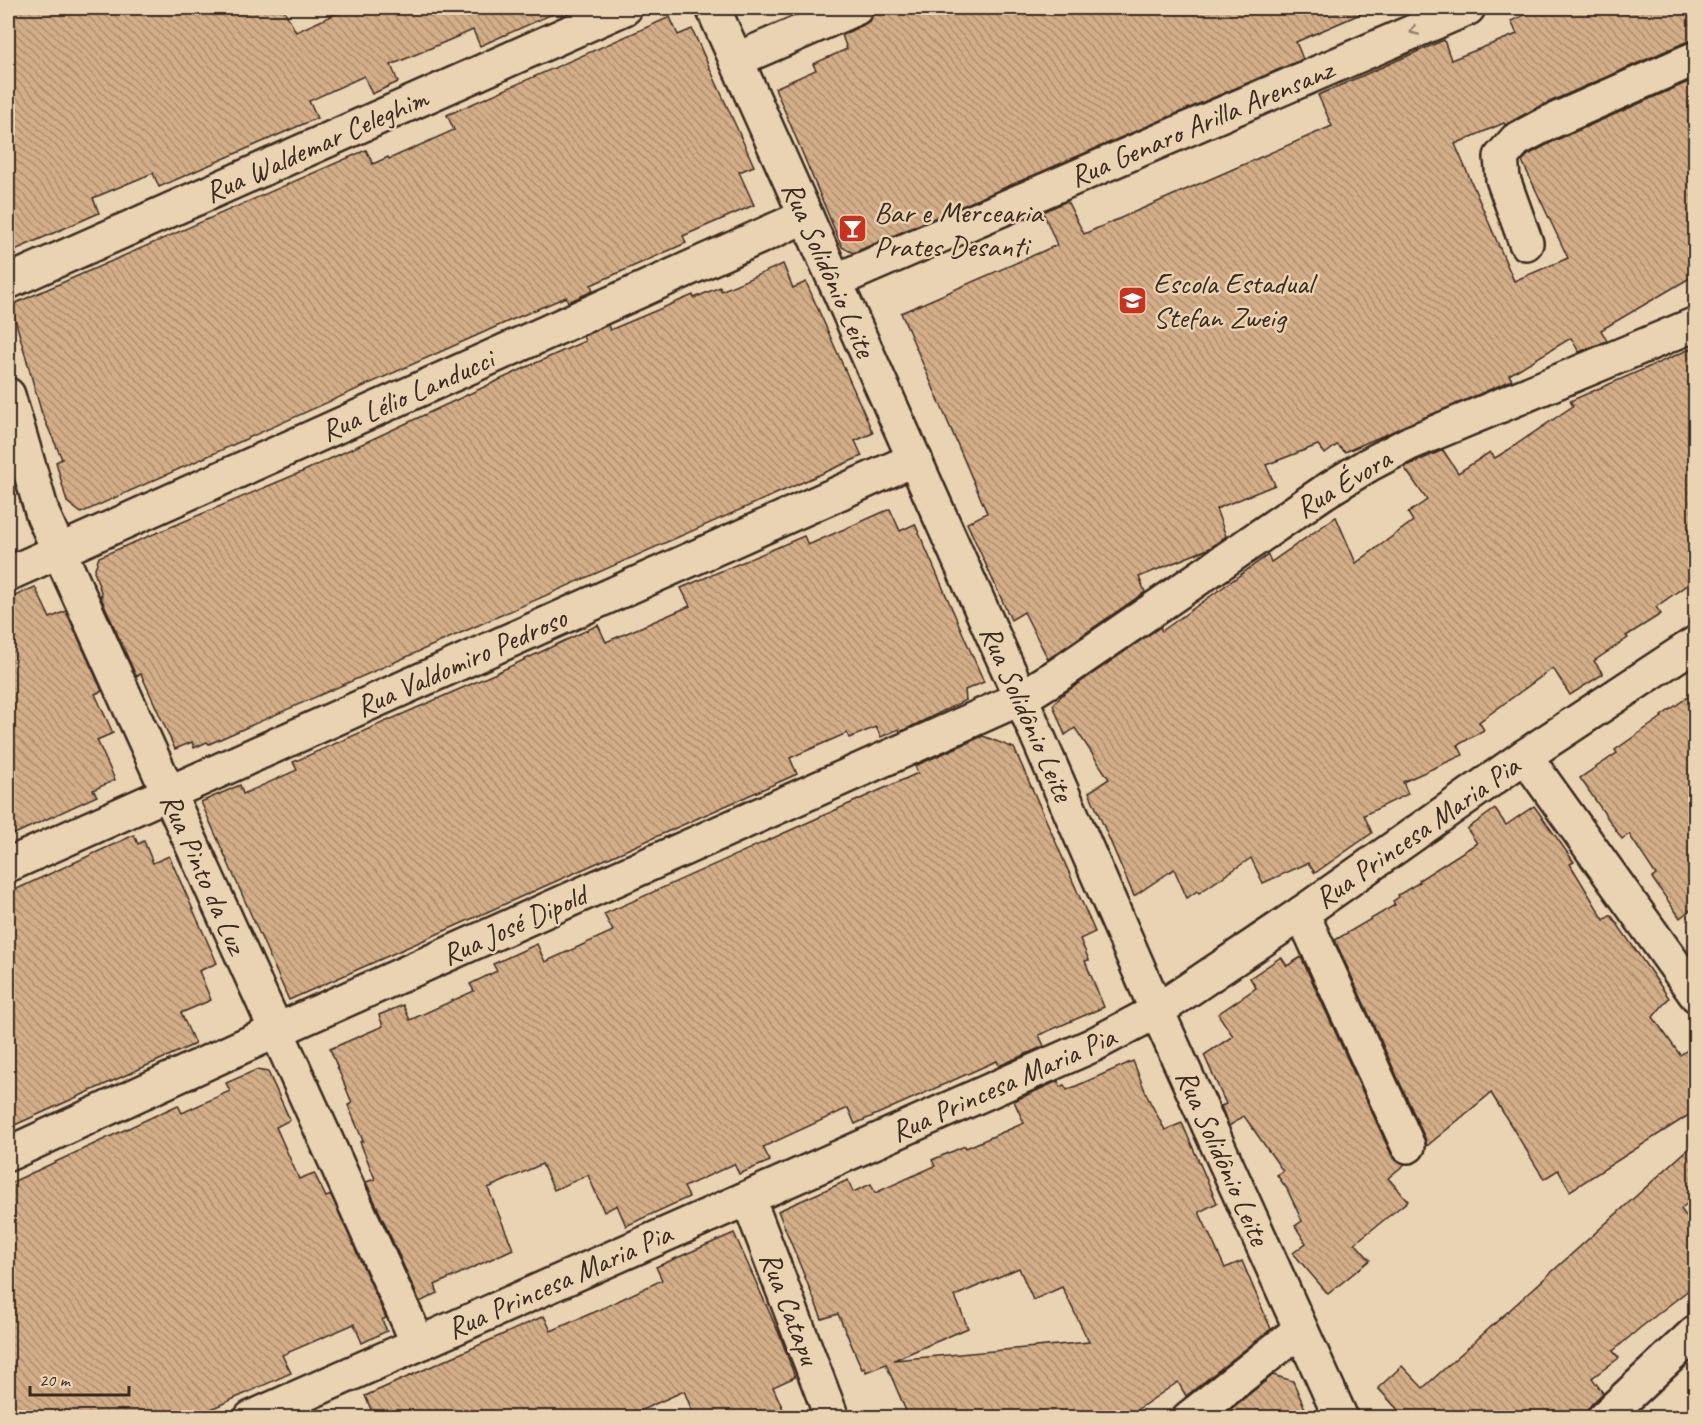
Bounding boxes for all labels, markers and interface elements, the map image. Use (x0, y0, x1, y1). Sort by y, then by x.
one-way arrow (1409, 24, 1420, 36)
street label: Rua Genaro Arilla Arensanz (1064, 49, 1342, 196)
street label: Rua Waldemar Celeghim (199, 78, 435, 211)
street label: Rua Solidônio Leite (773, 175, 886, 365)
place label: Bar e Mercearia Prates Desanti (874, 193, 1044, 265)
bar icon: Bar e Mercearia Prates Desanti (837, 213, 869, 245)
place label: Escola Estadual Stefan Zweig (1153, 264, 1318, 336)
school or university icon: Escola Estadual Stefan Zweig (1116, 284, 1148, 316)
street label: Rua Lélio Landucci (315, 339, 502, 450)
street label: Rua Évora (1288, 439, 1400, 526)
street label: Rua Valdomiro Pedroso (350, 598, 574, 726)
street label: Rua Solidônio Leite (971, 619, 1084, 809)
street label: Rua Princesa Maria Pia (1307, 746, 1529, 917)
street label: Rua Pinto da Luz (152, 787, 258, 962)
street label: Rua José Dipold (436, 874, 596, 974)
street label: Rua Princesa Maria Pia (885, 1017, 1123, 1151)
street label: Rua Solidônio Leite (1167, 1063, 1280, 1253)
street label: Rua Princesa Maria Pia (441, 1214, 679, 1348)
street label: Rua Catapu (751, 1246, 830, 1372)
scale bar (30, 1359, 129, 1397)
text: 20 m (39, 1369, 72, 1391)

